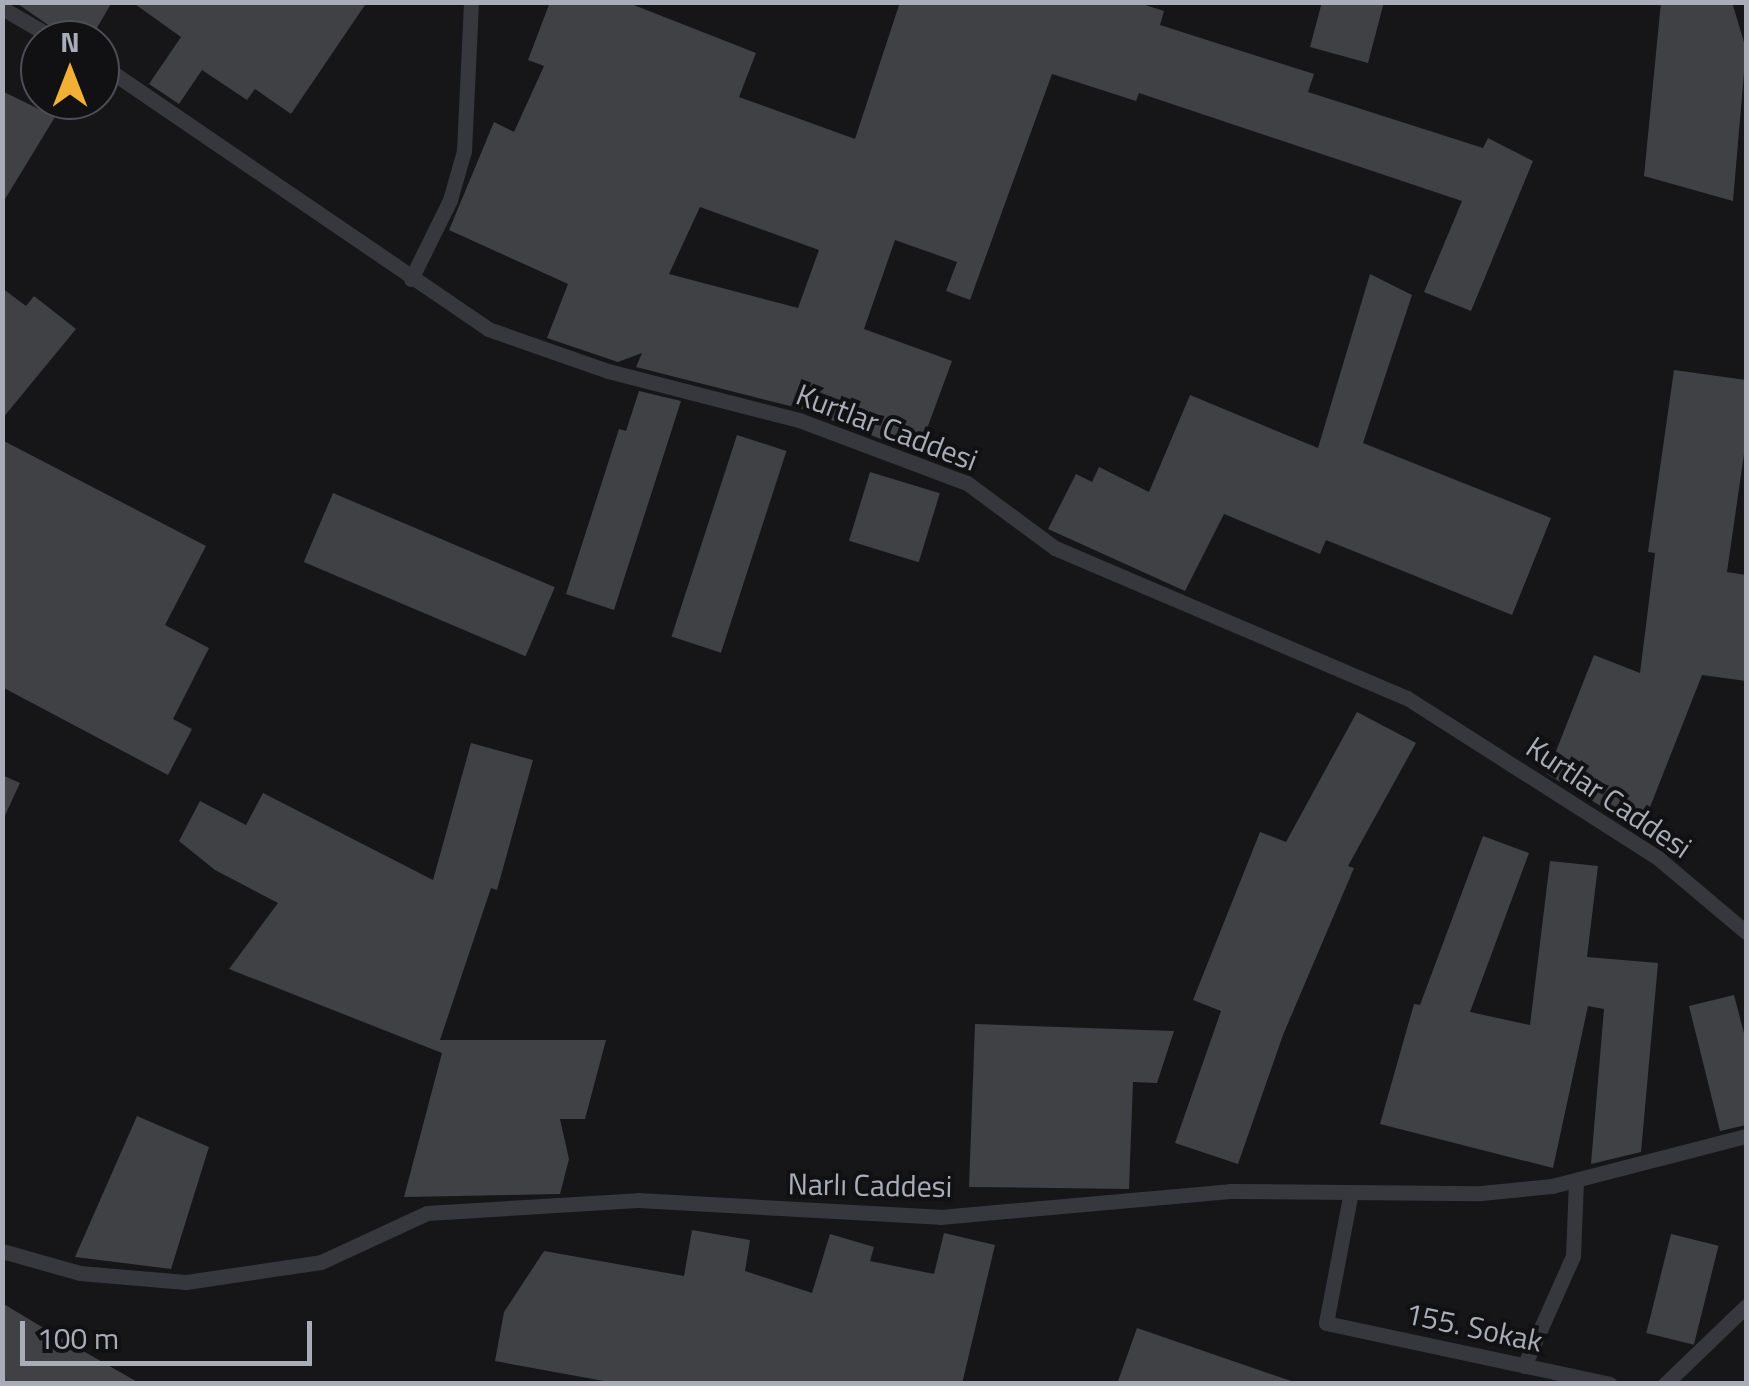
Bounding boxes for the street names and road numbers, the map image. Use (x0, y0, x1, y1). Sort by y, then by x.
street label: Kurtlar Caddesi (791, 376, 983, 478)
street label: Kurtlar Caddesi (1520, 729, 1698, 865)
street label: Narlı Caddesi (787, 1166, 953, 1204)
street label: 155. Sokak (1402, 1295, 1546, 1359)

